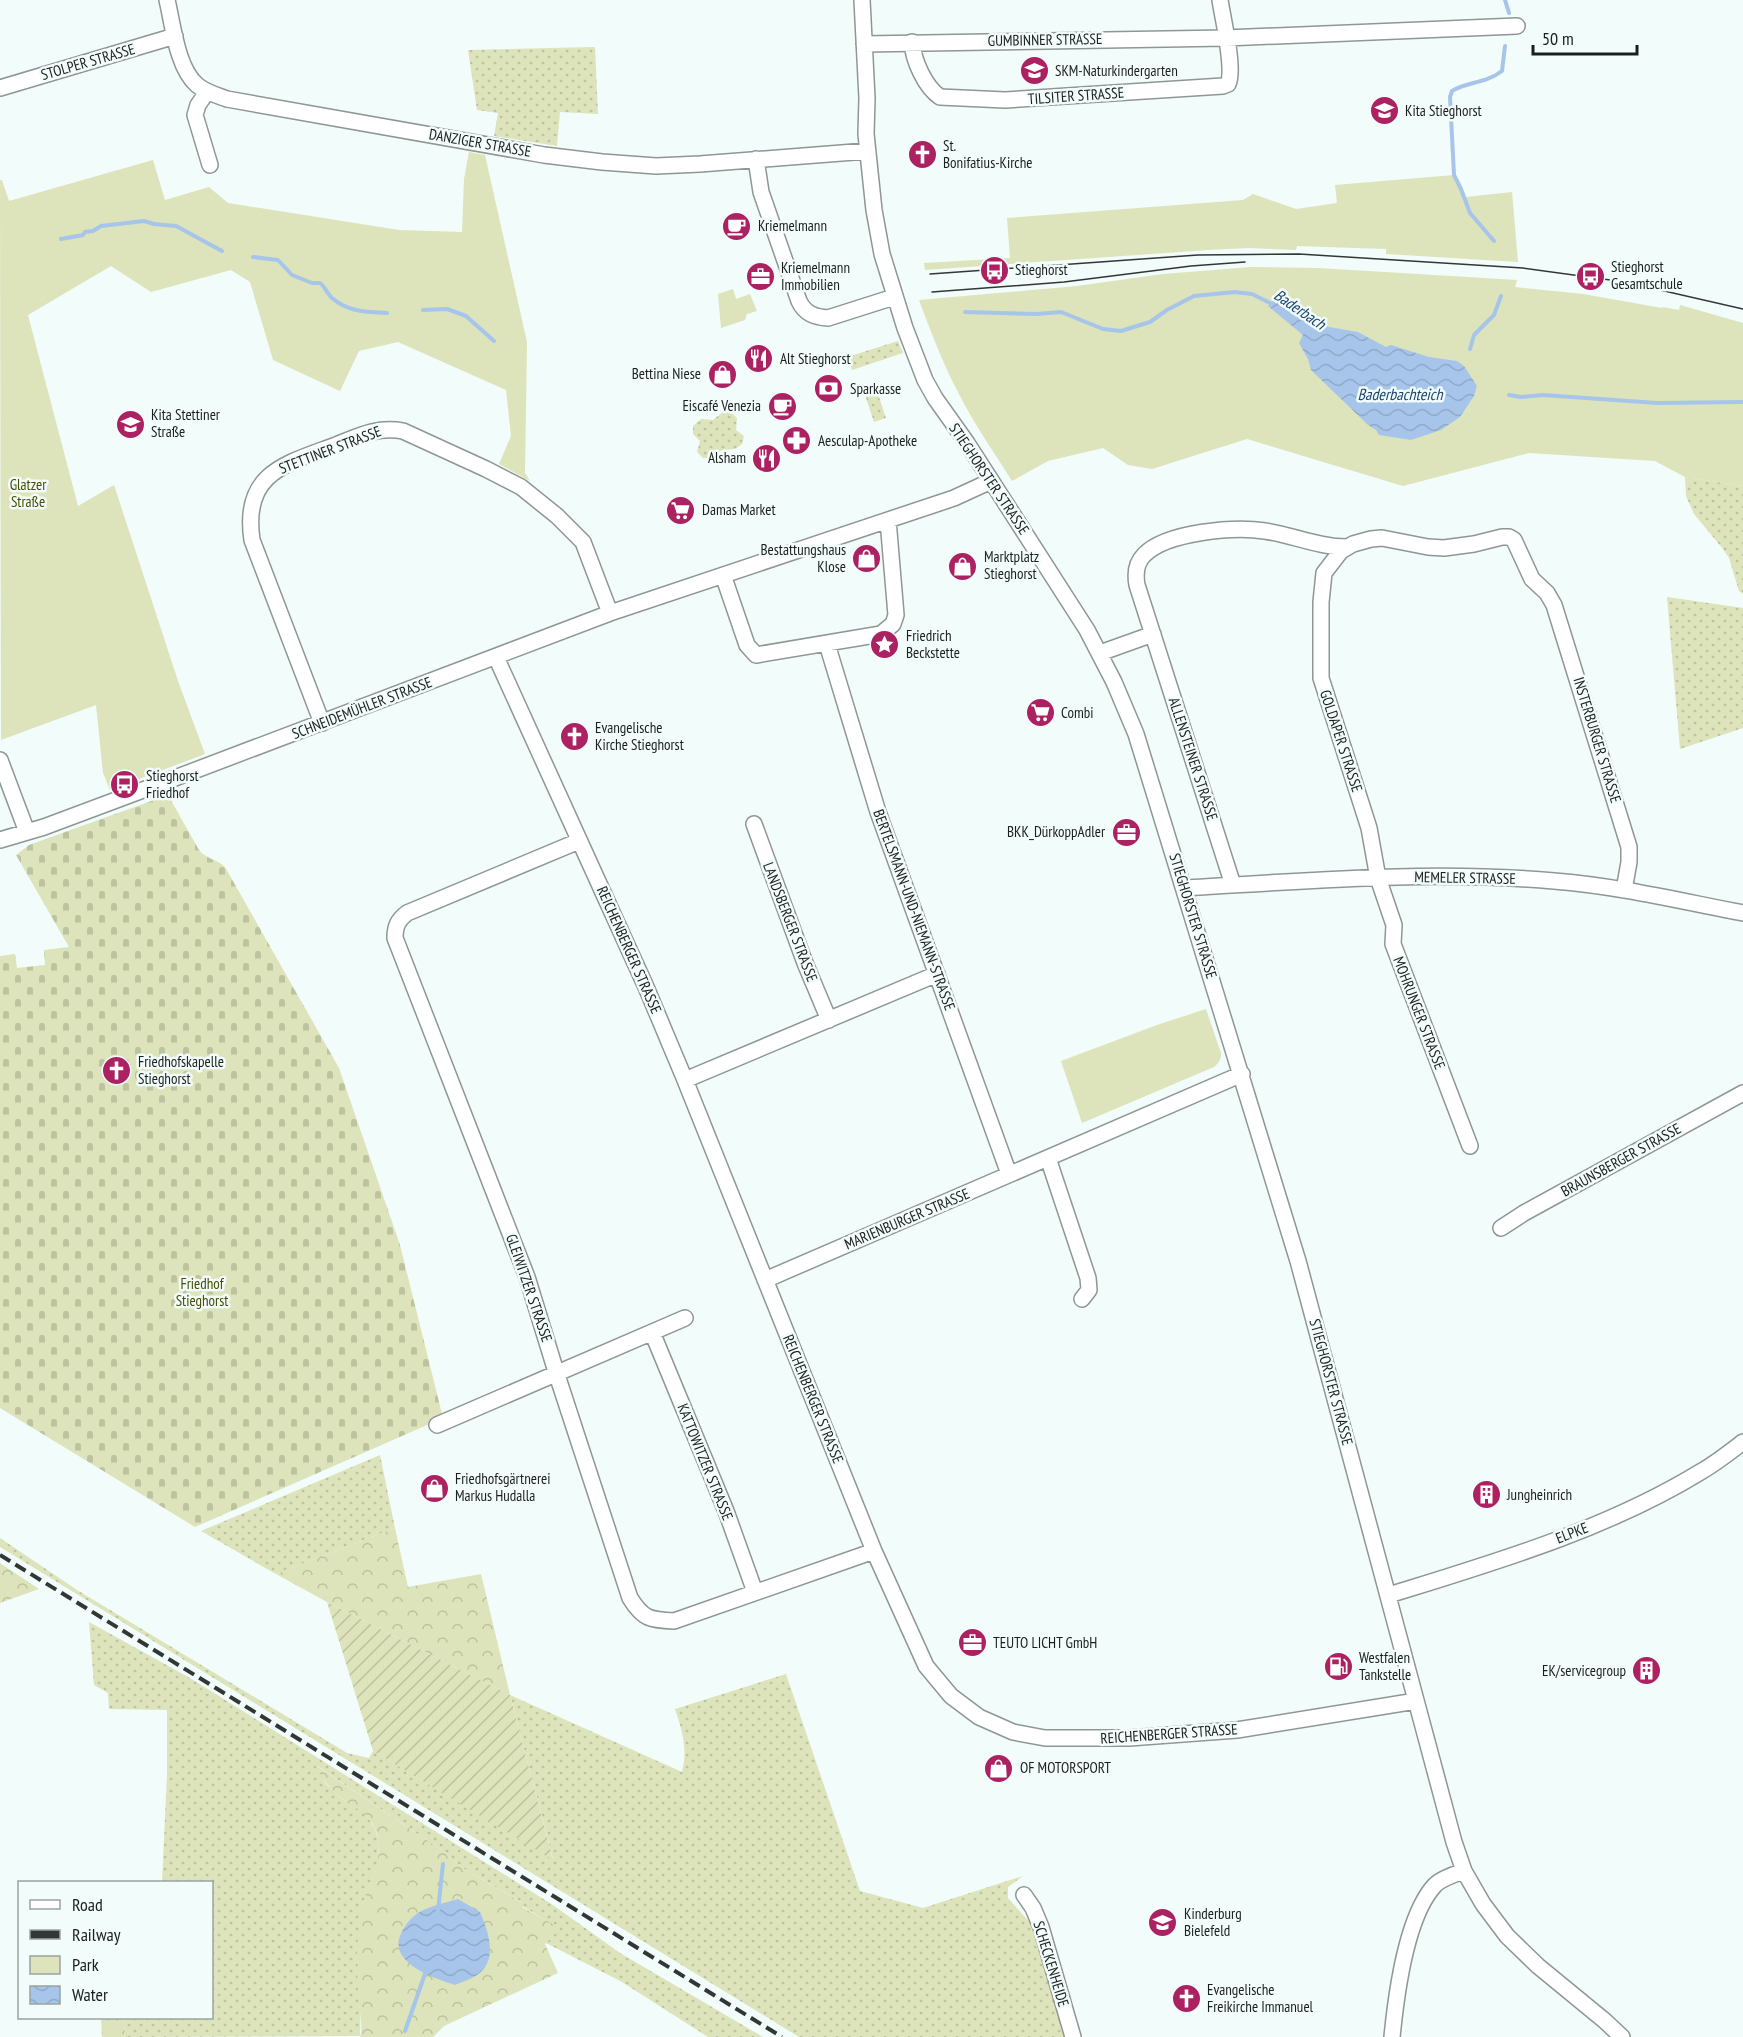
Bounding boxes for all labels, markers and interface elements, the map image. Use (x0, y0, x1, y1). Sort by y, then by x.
scale bar (1533, 18, 1636, 56)
text: 50 m (1542, 27, 1574, 50)
street label: GUMBINNER STRASSE (988, 29, 1102, 50)
street label: STOLPER STRASSE (39, 39, 137, 84)
school or university icon: SKM-Naturkindergarten (1018, 55, 1050, 87)
place label: SKM-Naturkindergarten (1055, 61, 1178, 80)
street label: TILSITER STRASSE (1027, 83, 1125, 108)
school or university icon: Kita Stieghorst (1368, 95, 1400, 127)
place label: Kita Stieghorst (1405, 101, 1482, 120)
street label: DANZIGER STRASSE (428, 124, 533, 161)
place label: St. Bonifatius-Kirche (943, 136, 1032, 172)
church icon: St. Bonifatius-Kirche (906, 139, 938, 171)
cafe icon: Kriemelmann (721, 210, 753, 242)
place label: Kriemelmann (758, 216, 827, 235)
bus stop icon: Stieghorst (978, 254, 1010, 286)
place label: Stieghorst Gesamtschule (1611, 257, 1683, 293)
place label: Kriemelmann Immobilien (781, 258, 850, 294)
place label: Stieghorst (1015, 260, 1068, 279)
bus stop icon: Stieghorst Gesamtschule (1574, 260, 1606, 292)
office icon: Kriemelmann Immobilien (744, 261, 776, 293)
water label: Baderbach (1270, 285, 1330, 334)
restaurant icon: Alt Stieghorst (743, 343, 775, 375)
place label: Alt Stieghorst (780, 349, 851, 368)
shop icon: Bettina Niese (706, 358, 738, 390)
place label: Bettina Niese (632, 364, 701, 383)
bank icon: Sparkasse (813, 373, 845, 405)
place label: Sparkasse (850, 379, 901, 398)
water label: Baderbachteich (1357, 384, 1443, 404)
cafe icon: Eiscafé Venezia (766, 390, 798, 422)
place label: Eiscafé Venezia (682, 396, 761, 415)
place label: Kita Stettiner Straße (151, 405, 221, 441)
school or university icon: Kita Stettiner Straße (114, 408, 146, 440)
street label: STIEGHORSTER STRASSE (945, 419, 1034, 538)
street label: STETTINER STRASSE (276, 421, 384, 478)
pharmacy icon: Aesculap-Apotheke (781, 425, 813, 457)
place label: Aesculap-Apotheke (818, 431, 917, 450)
restaurant icon: Alsham (751, 442, 783, 474)
place label: Alsham (708, 448, 746, 467)
park label: Glatzer Straße (10, 475, 47, 511)
supermarket icon: Damas Market (665, 494, 697, 526)
place label: Damas Market (702, 500, 776, 519)
place label: Bestattungshaus Klose (760, 540, 846, 576)
shop icon: Bestattungshaus Klose (851, 543, 883, 575)
place label: Marktplatz Stieghorst (984, 547, 1039, 583)
shop icon: Marktplatz Stieghorst (947, 550, 979, 582)
place label: Friedrich Beckstette (906, 626, 960, 662)
place icon: Friedrich Beckstette (869, 629, 901, 661)
street label: SCHNEIDEMÜHLER STRASSE (289, 672, 435, 743)
street label: INSTERBURGER STRASSE (1569, 675, 1626, 805)
street label: GOLDAPER STRASSE (1316, 687, 1367, 794)
street label: ALLENSTEINER STRASSE (1165, 695, 1222, 823)
supermarket icon: Combi (1024, 697, 1056, 729)
place label: Combi (1061, 703, 1093, 722)
place label: Evangelische Kirche Stieghorst (595, 718, 684, 754)
church icon: Evangelische Kirche Stieghorst (558, 721, 590, 753)
place label: Stieghorst Friedhof (146, 766, 199, 802)
bus stop icon: Stieghorst Friedhof (109, 769, 141, 801)
street label: BERTELSMANN-UND-NIEMANN-STRASSE (869, 807, 960, 1013)
office icon: BKK_DürkoppAdler (1110, 816, 1142, 848)
place label: BKK_DürkoppAdler (1007, 822, 1106, 841)
street label: STIEGHORSTER STRASSE (1165, 851, 1222, 981)
street label: LANDSBERGER STRASSE (759, 859, 822, 984)
street label: MEMELER STRASSE (1414, 867, 1516, 888)
street label: REICHENBERGER STRASSE (593, 883, 666, 1016)
street label: MOHRUNGER STRASSE (1389, 954, 1450, 1072)
place label: Friedhofskapelle Stieghorst (138, 1052, 224, 1088)
church icon: Friedhofskapelle Stieghorst (101, 1055, 133, 1087)
street label: BRAUNSBERGER STRASSE (1557, 1119, 1684, 1200)
street label: MARIENBURGER STRASSE (841, 1184, 972, 1253)
street label: GLEIWITZER STRASSE (502, 1231, 557, 1344)
park label: Friedhof Stieghorst (176, 1274, 228, 1310)
street label: STIEGHORSTER STRASSE (1305, 1317, 1358, 1447)
street label: REICHENBERGER STRASSE (779, 1332, 848, 1466)
street label: KATTOWITZER STRASSE (673, 1401, 738, 1523)
place label: Friedhofsgärtnerei Markus Hudalla (455, 1469, 551, 1505)
shop icon: Friedhofsgärtnerei Markus Hudalla (418, 1472, 450, 1504)
building icon: Jungheinrich (1470, 1479, 1502, 1511)
place label: Jungheinrich (1506, 1485, 1572, 1504)
street label: ELPKE (1553, 1518, 1591, 1547)
office icon: TEUTO LICHT GmbH (956, 1627, 988, 1659)
place label: TEUTO LICHT GmbH (993, 1633, 1097, 1652)
place label: Westfalen Tankstelle (1359, 1648, 1411, 1684)
fuel station icon: Westfalen Tankstelle (1322, 1651, 1354, 1683)
building icon: EK/servicegroup (1631, 1655, 1663, 1687)
place label: EK/servicegroup (1542, 1661, 1626, 1680)
street label: REICHENBERGER STRASSE (1100, 1719, 1238, 1748)
shop icon: OF MOTORSPORT (983, 1752, 1015, 1784)
place label: OF MOTORSPORT (1020, 1758, 1111, 1777)
legend (18, 1881, 213, 2019)
text: Road (72, 1893, 103, 1916)
place label: Kinderburg Bielefeld (1184, 1904, 1242, 1940)
school or university icon: Kinderburg Bielefeld (1147, 1907, 1179, 1939)
street label: SCHECKENHEIDE (1029, 1919, 1074, 2009)
text: Railway (72, 1923, 121, 1946)
text: Park (72, 1953, 99, 1976)
place label: Evangelische Freikirche Immanuel (1207, 1980, 1314, 2016)
text: Water (72, 1983, 108, 2006)
church icon: Evangelische Freikirche Immanuel (1170, 1983, 1202, 2015)

